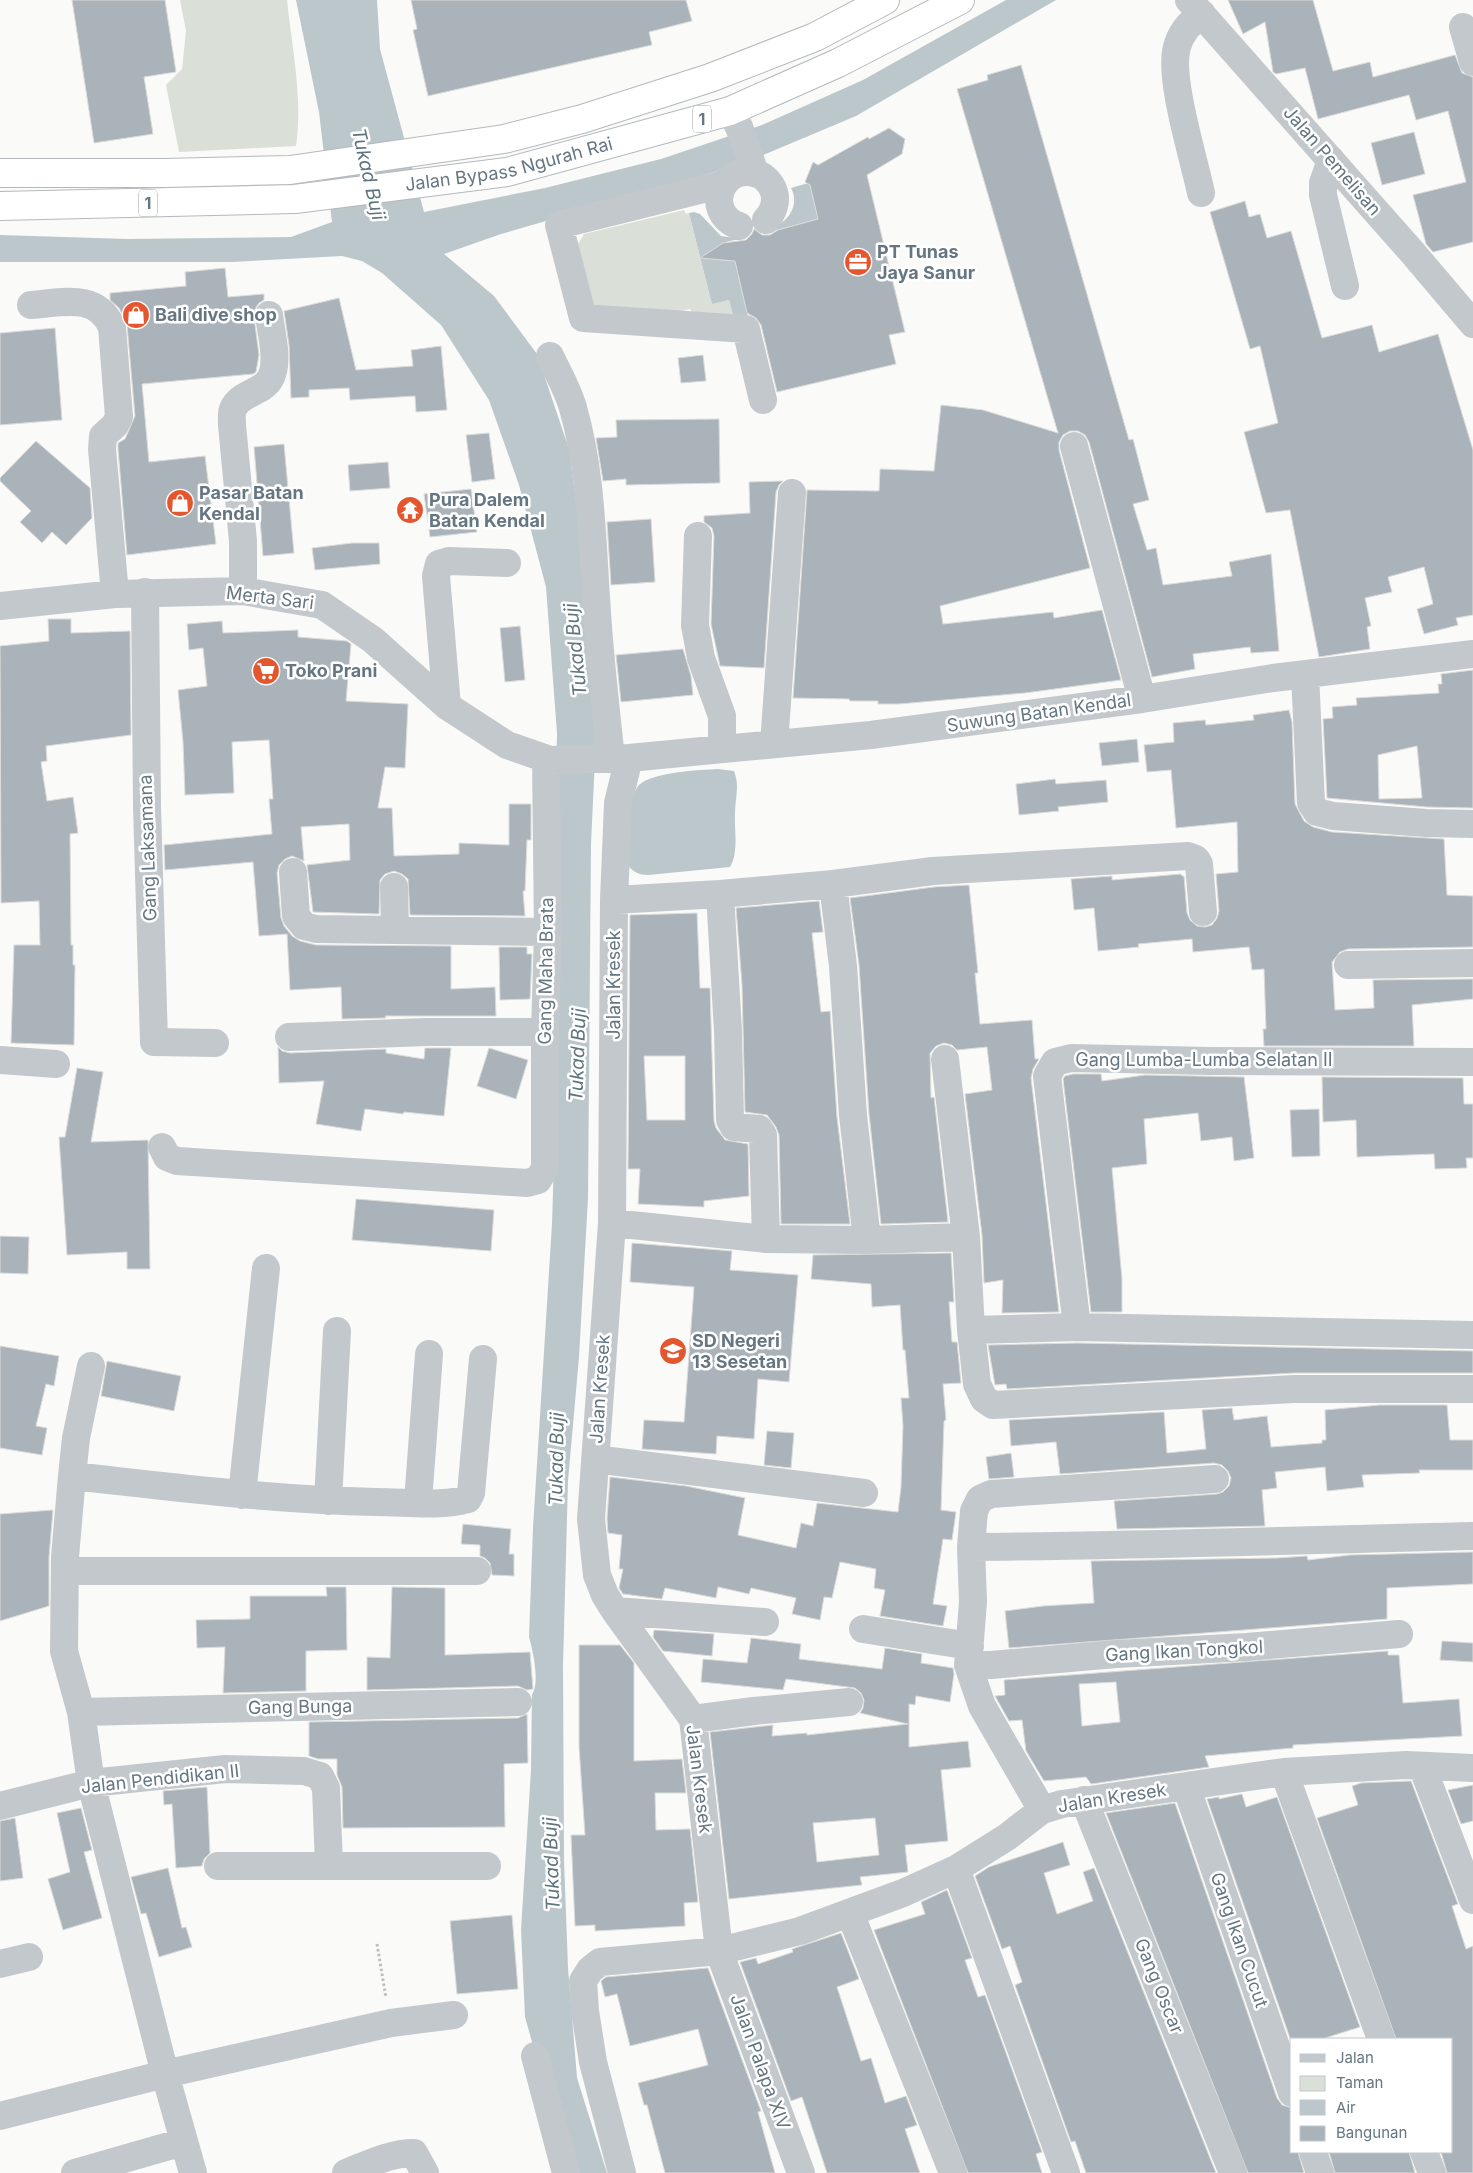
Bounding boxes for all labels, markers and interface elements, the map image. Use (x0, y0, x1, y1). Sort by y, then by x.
street label: Jalan Pemelisan (1279, 102, 1385, 220)
road number: 1 (693, 106, 711, 132)
water label: Tukad Buji (347, 126, 390, 223)
street label: Jalan Bypass Ngurah Rai (404, 133, 615, 195)
road number: 1 (139, 190, 157, 217)
place label: PT Tunas Jaya Sanur (877, 241, 975, 283)
office icon: PT Tunas Jaya Sanur (843, 247, 873, 277)
shop icon: Bali dive shop (121, 300, 151, 330)
place label: Bali dive shop (155, 304, 277, 325)
place label: Pasar Batan Kendal (199, 482, 304, 524)
shop icon: Pasar Batan Kendal (165, 488, 195, 518)
place label: Pura Dalem Batan Kendal (429, 489, 545, 531)
temple icon: Pura Dalem Batan Kendal (395, 495, 425, 525)
street label: Merta Sari (225, 582, 315, 613)
water label: Tukad Buji (559, 602, 592, 698)
supermarket icon: Toko Prani (251, 656, 281, 686)
place label: Toko Prani (285, 660, 377, 681)
street label: Suwung Batan Kendal (945, 689, 1132, 736)
street label: Gang Laksamana (134, 774, 161, 922)
street label: Gang Maha Brata (534, 897, 557, 1045)
street label: Jalan Kresek (603, 930, 624, 1040)
water label: Tukad Buji (564, 1007, 591, 1102)
street label: Gang Lumba-Lumba Selatan II (1075, 1049, 1333, 1070)
place label: SD Negeri 13 Sesetan (692, 1330, 787, 1372)
street label: Jalan Kresek (585, 1334, 614, 1444)
school or university icon: SD Negeri 13 Sesetan (658, 1336, 688, 1366)
water label: Tukad Buji (544, 1412, 569, 1506)
street label: Gang Ikan Tongkol (1104, 1636, 1263, 1665)
street label: Gang Bunga (248, 1695, 352, 1718)
street label: Jalan Kresek (682, 1723, 717, 1835)
street label: Jalan Pendidikan II (80, 1760, 240, 1797)
street label: Jalan Kresek (1056, 1779, 1168, 1816)
water label: Tukad Buji (538, 1816, 565, 1911)
street label: Gang Ikan Cucut (1207, 1870, 1272, 2010)
street label: Gang Oscar (1131, 1935, 1188, 2037)
street label: Jalan Palapa XIV (726, 1991, 795, 2132)
legend (1290, 2038, 1453, 2153)
text: Jalan (1336, 2048, 1374, 2067)
text: Taman (1336, 2073, 1383, 2092)
text: Air (1336, 2098, 1356, 2117)
text: Bangunan (1336, 2123, 1407, 2142)

